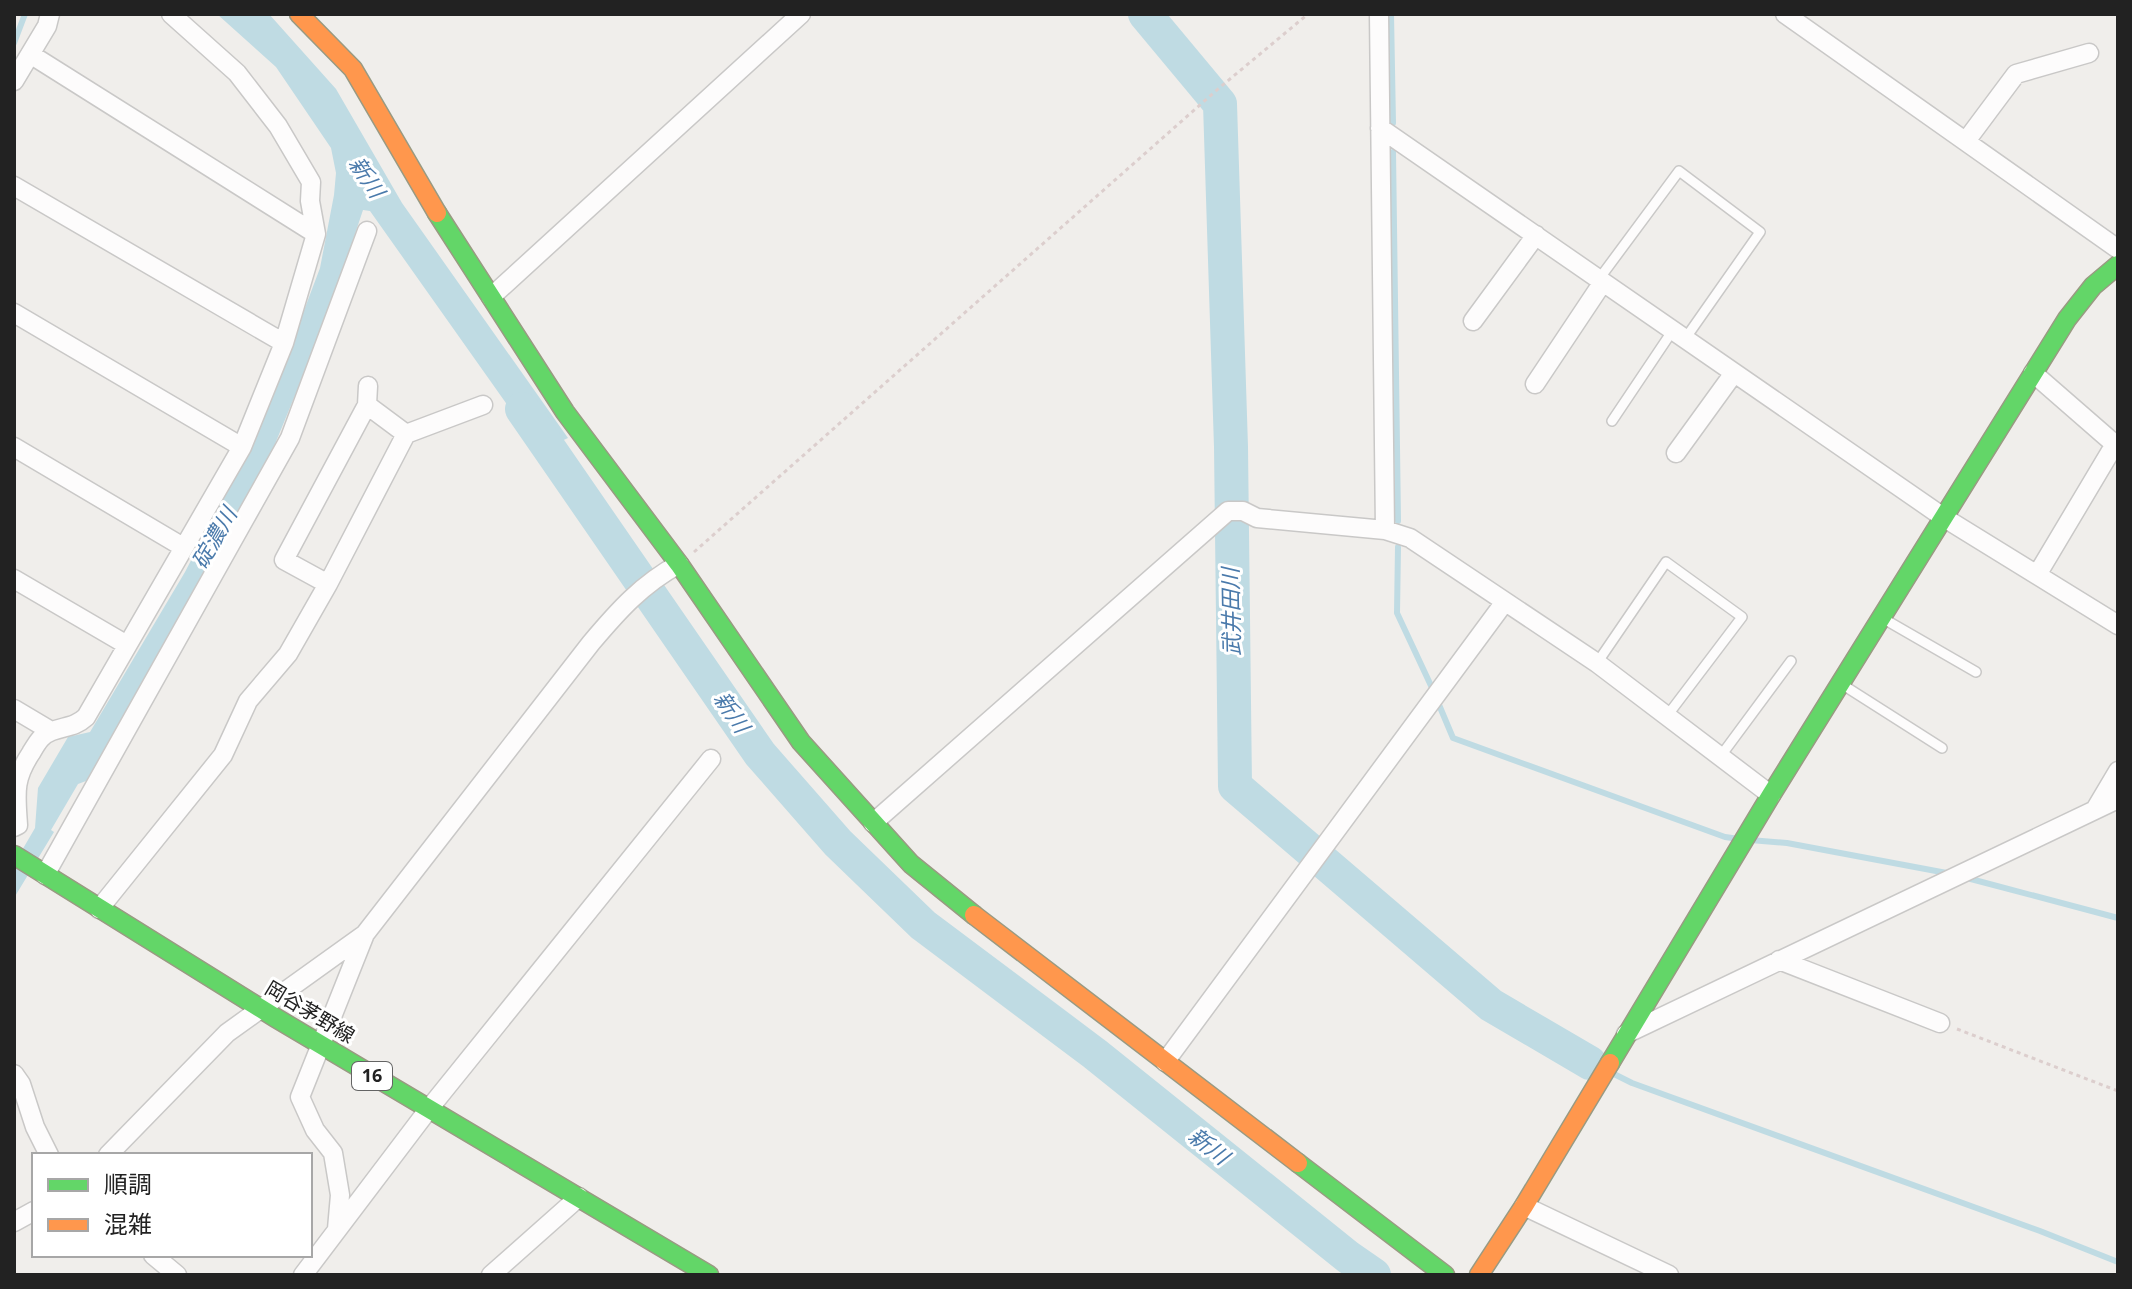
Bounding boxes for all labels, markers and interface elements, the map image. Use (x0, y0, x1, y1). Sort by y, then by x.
water label: 新川 (343, 150, 394, 205)
water label: 碇濃川 (184, 500, 244, 574)
water label: 武井田川 (1214, 566, 1246, 656)
water label: 新川 (708, 685, 759, 740)
street label: 岡谷茅野線 (260, 974, 360, 1049)
road number: 16 (352, 1062, 392, 1090)
water label: 新川 (1183, 1120, 1238, 1172)
legend (32, 1153, 312, 1257)
text: 順調 (104, 1167, 152, 1200)
text: 混雑 (104, 1207, 152, 1240)

